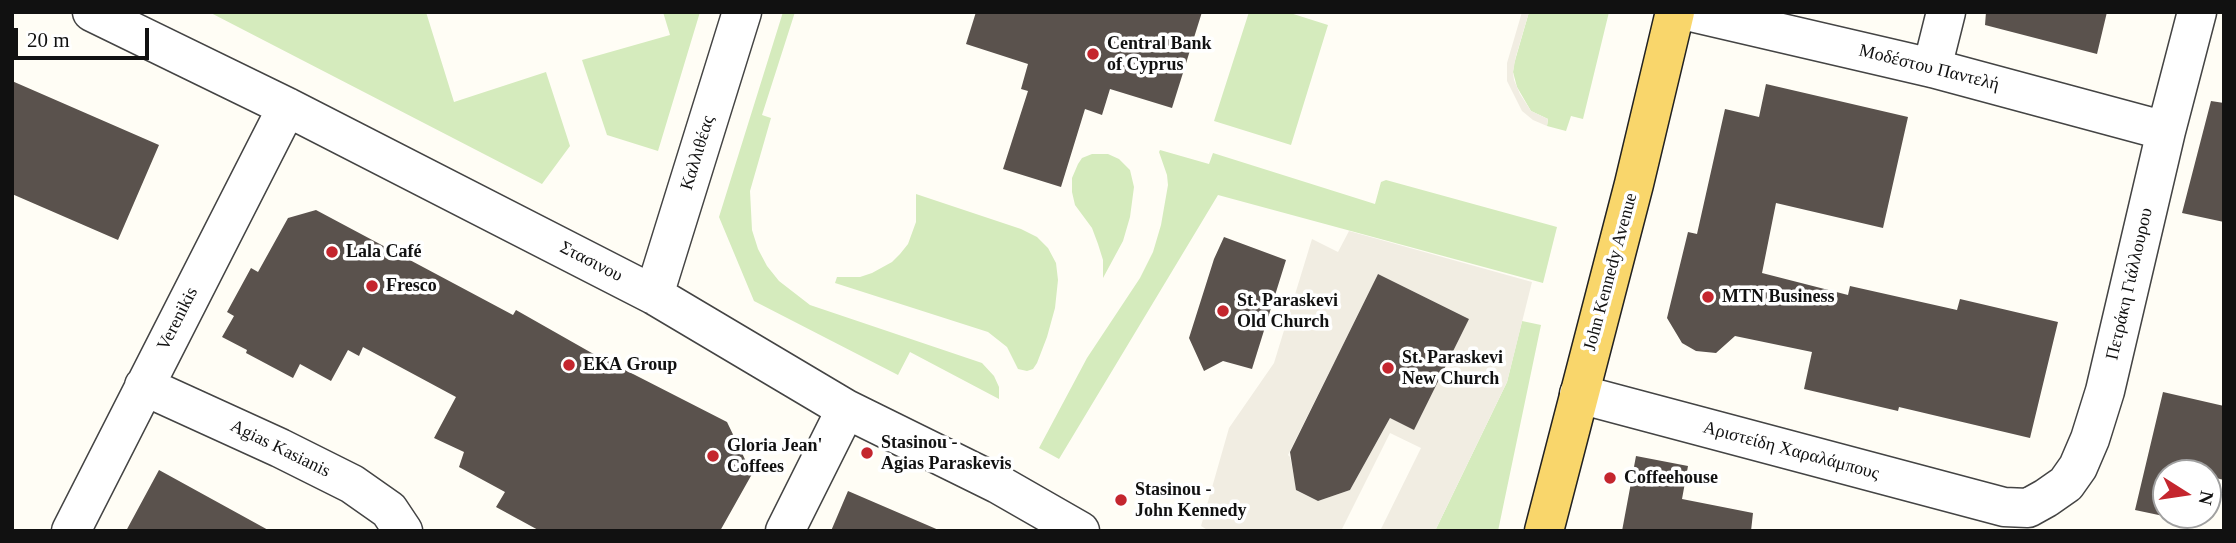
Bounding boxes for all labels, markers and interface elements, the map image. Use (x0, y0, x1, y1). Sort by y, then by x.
scale bar (18, 14, 152, 58)
text: 20 m (27, 28, 70, 52)
place label: Central Bank of Cyprus (1107, 33, 1212, 76)
street label: Μοδέστου Παντελή (1857, 40, 2001, 96)
marker: Central Bank of Cyprus (1085, 46, 1101, 62)
street label: Καλλιθέας (676, 113, 720, 193)
street label: John Kennedy Avenue (1580, 191, 1642, 353)
street label: Πετράκη Γιάλλουρου (2102, 206, 2158, 362)
street label: Στασινου (556, 237, 626, 287)
place label: Lala Café (346, 241, 421, 263)
marker: Lala Café (324, 244, 340, 260)
place label: Fresco (386, 275, 437, 297)
marker: Fresco (364, 278, 380, 294)
street label: Verenikis (153, 284, 203, 354)
place label: MTN Business (1722, 286, 1835, 308)
marker: MTN Business (1700, 289, 1716, 305)
place label: St. Paraskevi Old Church (1237, 290, 1338, 332)
marker: St. Paraskevi Old Church (1215, 303, 1231, 319)
place label: St. Paraskevi New Church (1402, 347, 1503, 390)
place label: EKA Group (583, 354, 677, 376)
marker: EKA Group (561, 357, 577, 373)
marker: St. Paraskevi New Church (1380, 360, 1396, 376)
street label: Agias Kasianis (227, 416, 333, 482)
street label: Αριστείδη Χαραλάμπους (1701, 417, 1881, 485)
place label: Stasinou - Agias Paraskevis (881, 432, 1012, 474)
place label: Gloria Jean' Coffees (727, 435, 822, 478)
marker: Stasinou - Agias Paraskevis (859, 445, 875, 461)
marker: Gloria Jean' Coffees (705, 448, 721, 464)
north arrow (2152, 459, 2222, 529)
place label: Coffeehouse (1624, 467, 1718, 489)
marker: Coffeehouse (1602, 470, 1618, 486)
place label: Stasinou - John Kennedy (1135, 479, 1247, 522)
text: N (2194, 489, 2218, 507)
marker: Stasinou - John Kennedy (1113, 492, 1129, 508)

